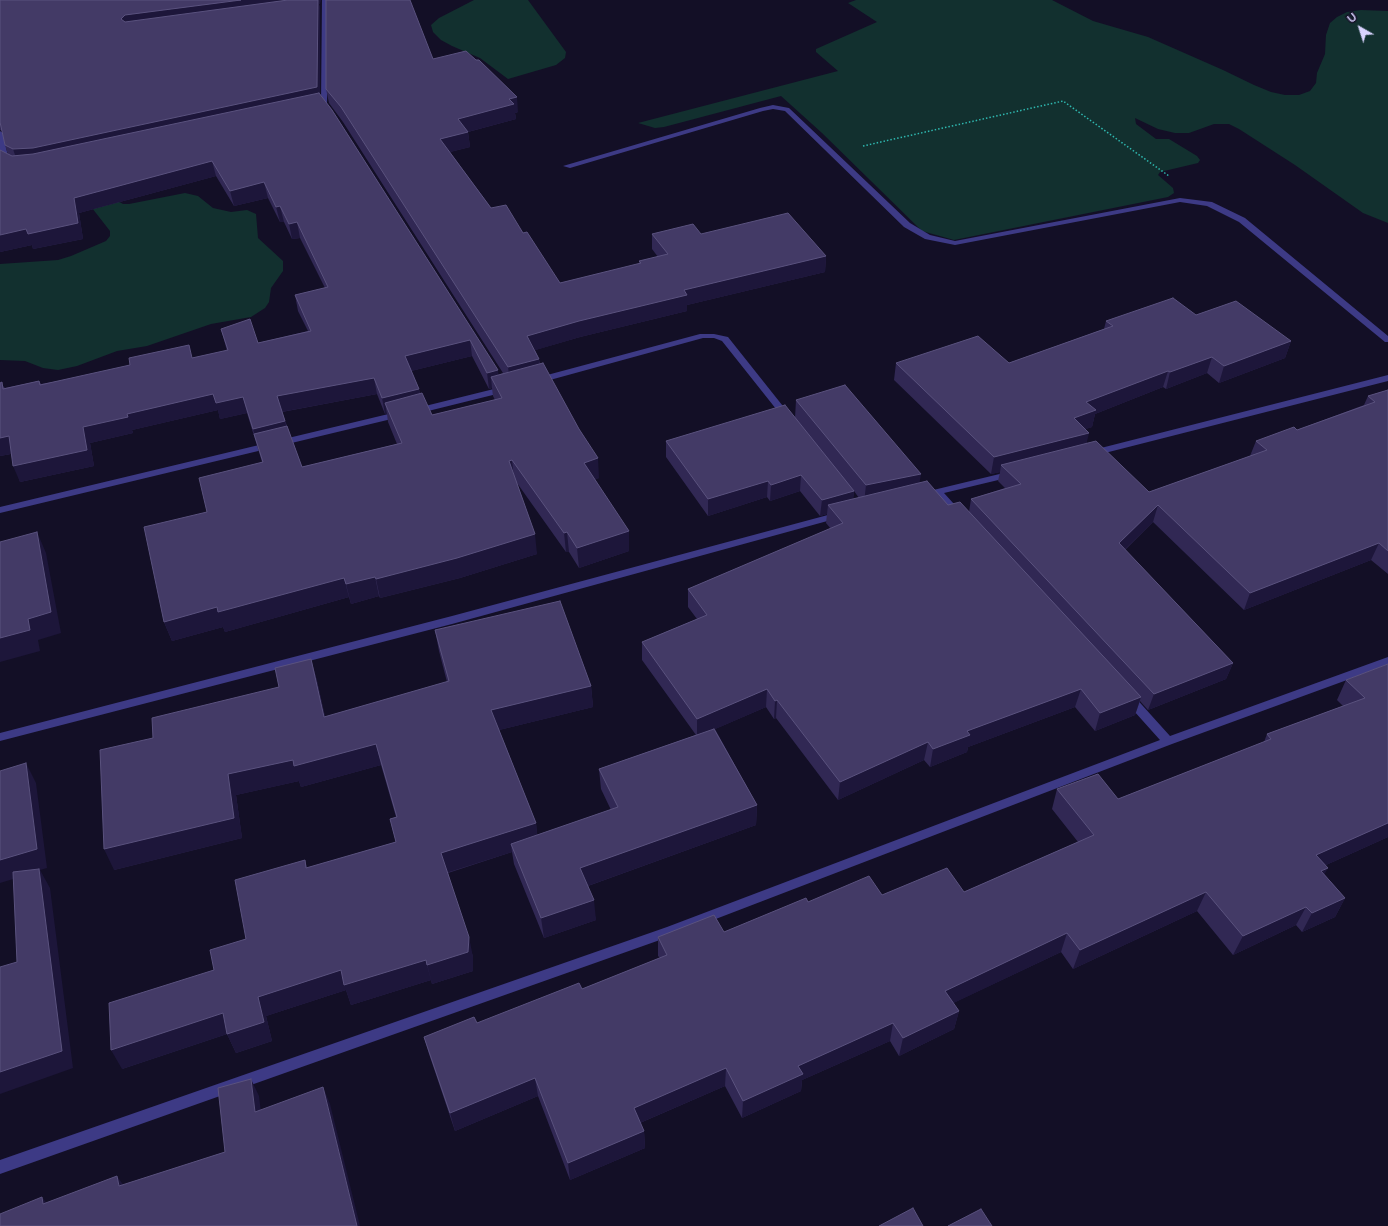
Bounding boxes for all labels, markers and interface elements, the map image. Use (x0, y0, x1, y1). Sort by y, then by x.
north arrow (1340, 8, 1380, 48)
text: U (1345, 11, 1359, 26)

